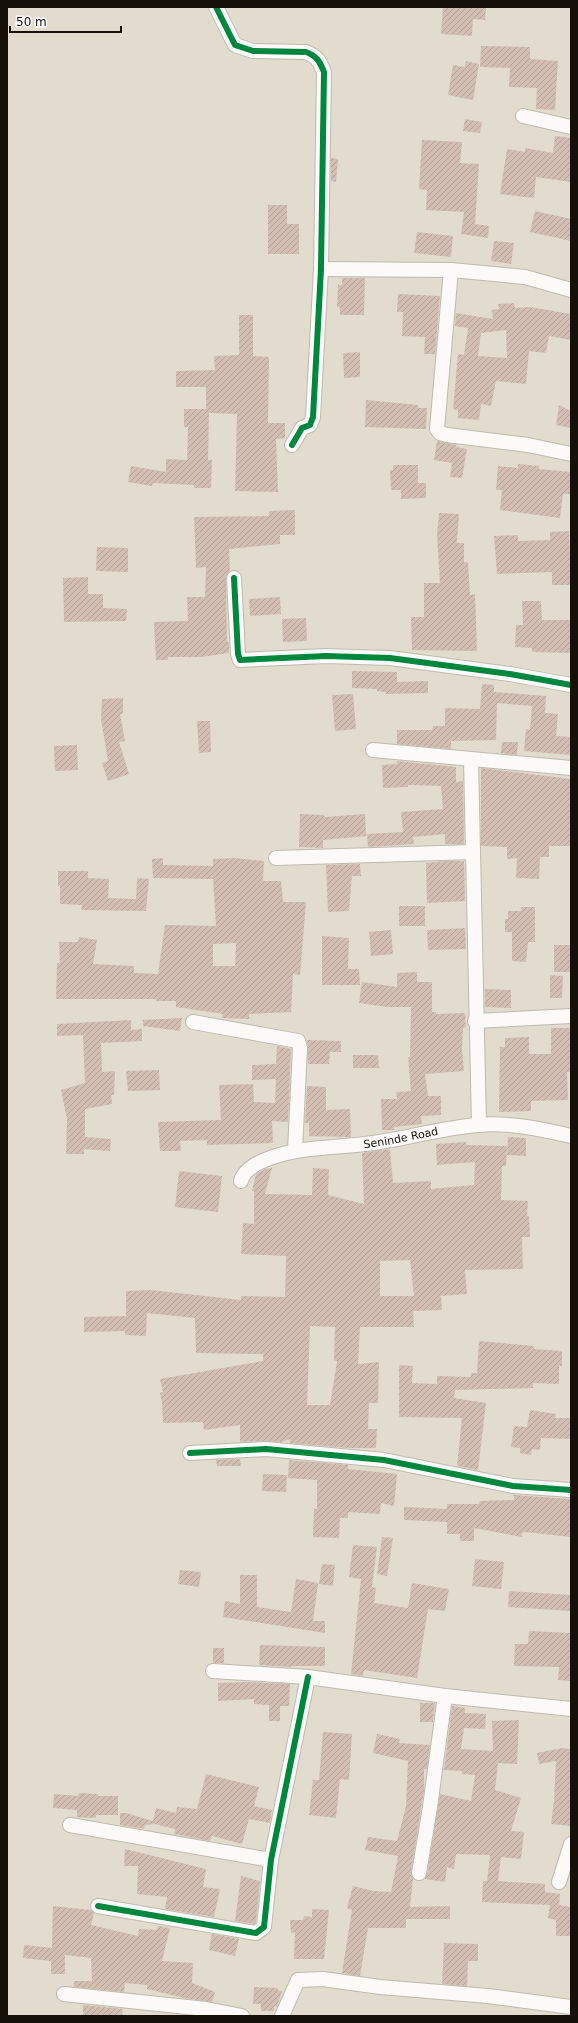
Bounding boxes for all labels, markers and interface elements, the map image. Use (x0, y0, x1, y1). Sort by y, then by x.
scale bar (10, 8, 121, 34)
text: 50 m (16, 15, 47, 29)
street label: Seninde Road (363, 1124, 439, 1151)

